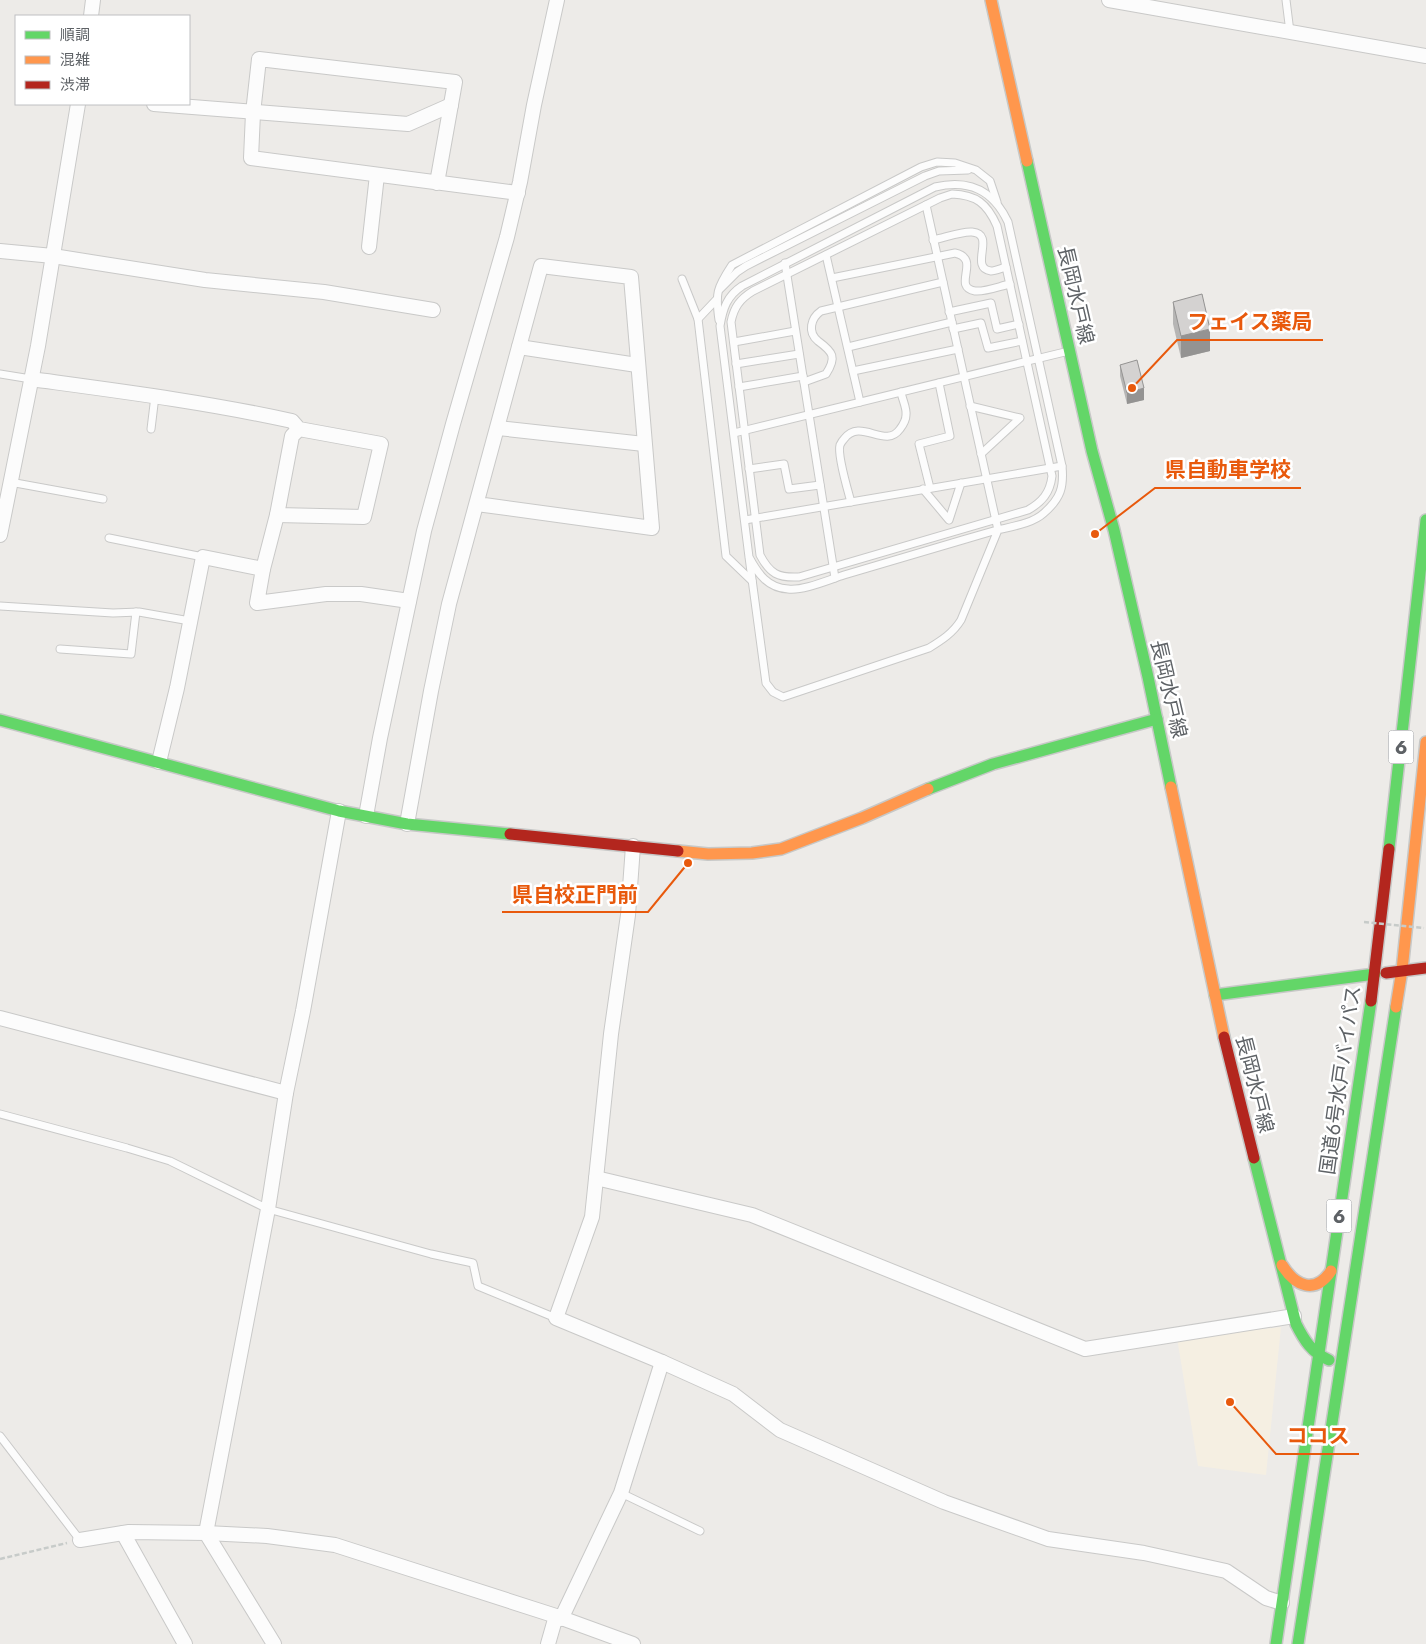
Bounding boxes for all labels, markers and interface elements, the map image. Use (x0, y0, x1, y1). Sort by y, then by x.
legend (15, 15, 190, 105)
text: 順調 (60, 24, 90, 46)
text: 混雑 (60, 49, 90, 71)
text: 渋滞 (60, 74, 90, 96)
street label: 長岡水戸線 (1050, 243, 1101, 347)
callout: フェイス薬局 (1177, 304, 1323, 340)
text: フェイス薬局 (1187, 307, 1313, 337)
callout: 県自動車学校 (1155, 452, 1301, 488)
text: 県自動車学校 (1165, 455, 1291, 485)
street label: 長岡水戸線 (1143, 637, 1194, 741)
road number: 6 (1388, 730, 1414, 764)
callout: 県自校正門前 (502, 876, 648, 912)
text: 県自校正門前 (512, 880, 638, 910)
street label: 国道6号水戸バイパス (1313, 983, 1368, 1177)
street label: 長岡水戸線 (1228, 1032, 1281, 1136)
road number: 6 (1326, 1200, 1352, 1232)
callout: ココス (1276, 1418, 1359, 1454)
text: ココス (1287, 1421, 1350, 1451)

